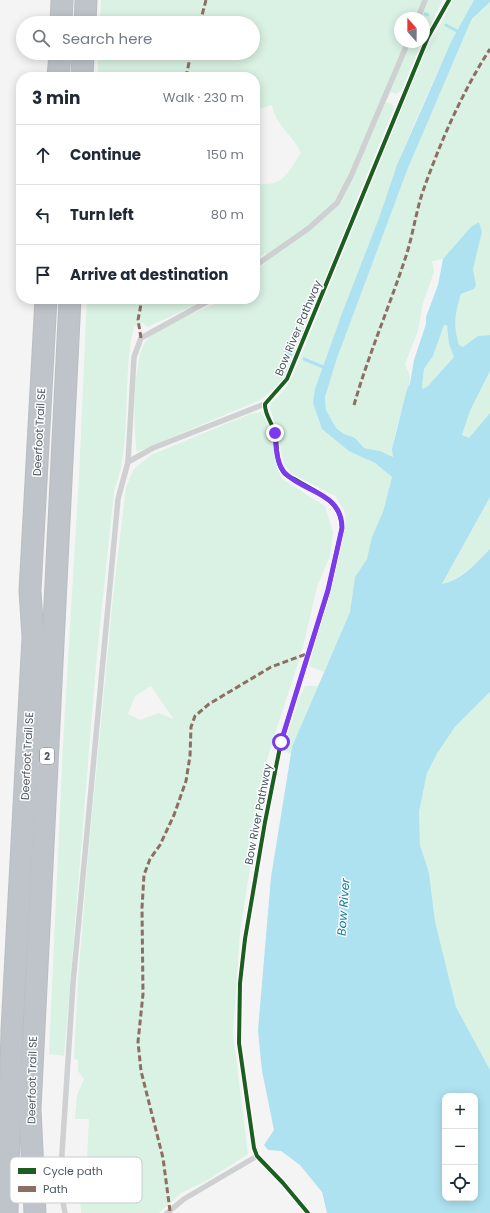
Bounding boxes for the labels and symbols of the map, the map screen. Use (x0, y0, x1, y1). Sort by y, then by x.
north arrow (394, 12, 430, 48)
street label: Bow River Pathway (271, 277, 326, 378)
street label: Deerfoot Trail SE (29, 388, 49, 476)
route end (266, 424, 284, 442)
street label: Deerfoot Trail SE (17, 712, 37, 800)
route start (272, 733, 290, 751)
road number: 2 (40, 748, 54, 764)
street label: Bow River Pathway (240, 761, 276, 866)
water label: Bow River (333, 877, 354, 936)
street label: Deerfoot Trail SE (23, 1036, 41, 1124)
legend (10, 1157, 142, 1203)
text: Cycle path (43, 1163, 103, 1179)
text: Path (43, 1181, 68, 1197)

